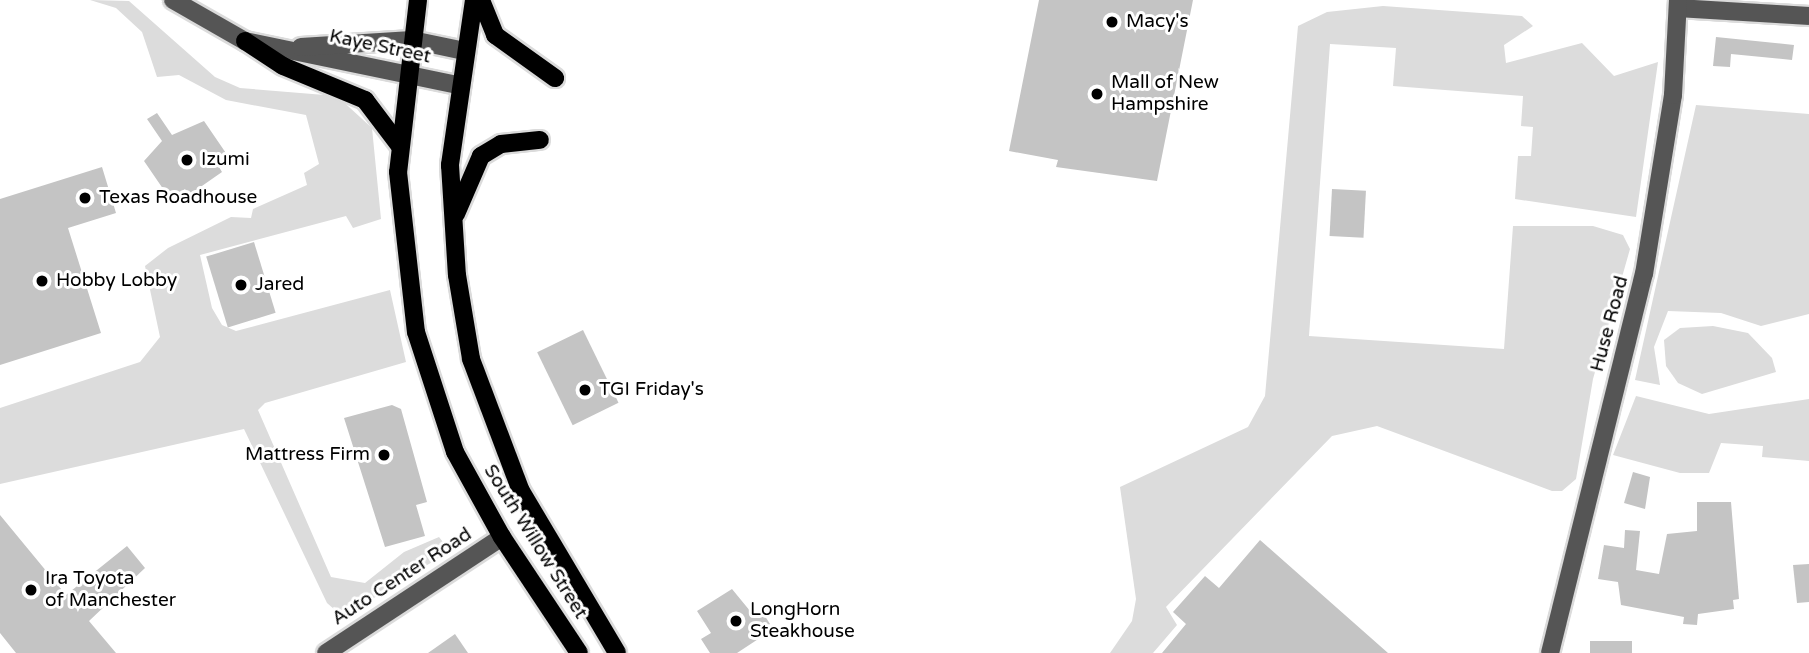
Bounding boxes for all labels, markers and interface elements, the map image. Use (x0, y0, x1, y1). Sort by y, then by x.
place label: Macy's (1126, 11, 1189, 33)
marker: Macy's (1104, 14, 1120, 30)
street label: Kaye Street (327, 25, 433, 69)
place label: Mall of New Hampshire (1111, 72, 1219, 116)
marker: Mall of New Hampshire (1089, 86, 1105, 102)
place label: Izumi (201, 149, 250, 171)
marker: Izumi (179, 152, 195, 168)
place label: Texas Roadhouse (99, 187, 257, 209)
marker: Texas Roadhouse (77, 190, 93, 206)
place label: Hobby Lobby (56, 270, 177, 292)
marker: Hobby Lobby (34, 273, 50, 289)
place label: Jared (255, 274, 304, 296)
street label: Huse Road (1586, 274, 1634, 374)
marker: Jared (233, 277, 249, 293)
place label: TGI Friday's (599, 379, 704, 401)
marker: TGI Friday's (577, 382, 593, 398)
place label: Mattress Firm (245, 444, 370, 466)
marker: Mattress Firm (376, 447, 392, 463)
street label: South Willow Street (478, 461, 592, 623)
street label: Auto Center Road (328, 523, 476, 631)
place label: Ira Toyota of Manchester (45, 568, 176, 612)
marker: Ira Toyota of Manchester (23, 582, 39, 598)
place label: LongHorn Steakhouse (750, 599, 855, 643)
marker: LongHorn Steakhouse (728, 613, 744, 629)

